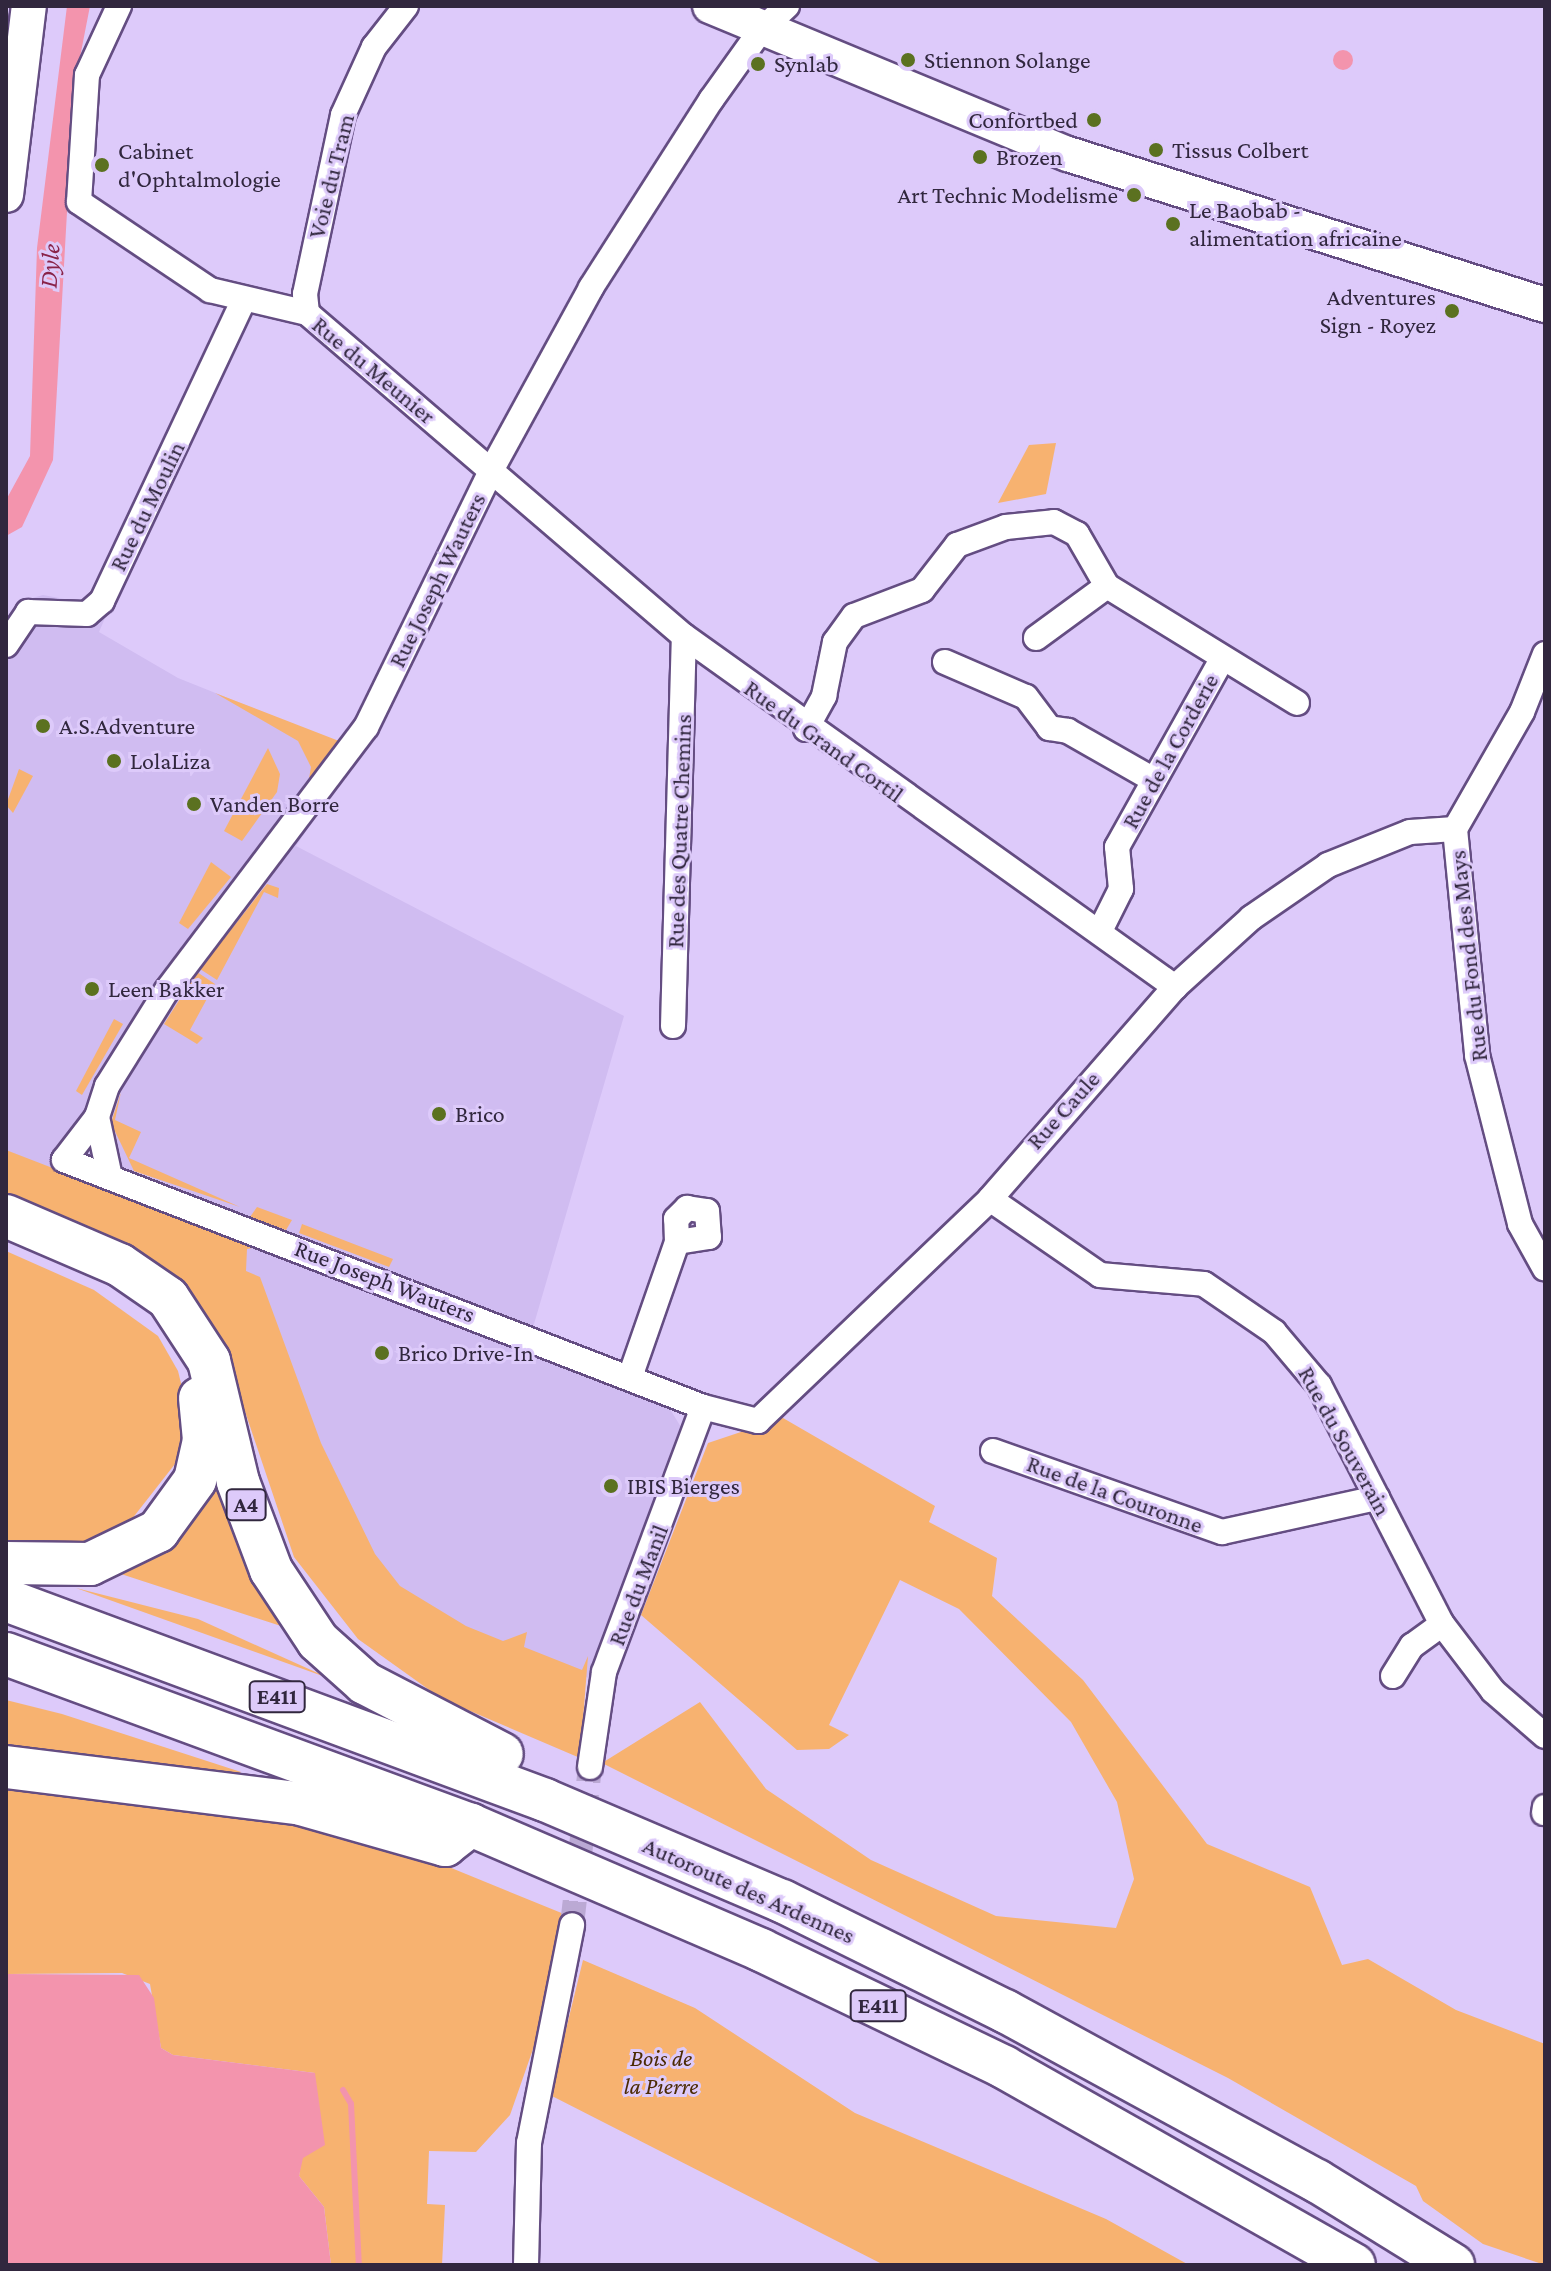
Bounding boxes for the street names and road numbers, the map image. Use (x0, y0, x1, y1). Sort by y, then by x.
street label: Voie du Tram (302, 111, 360, 241)
street label: Rue du Meunier (306, 310, 442, 430)
street label: Rue du Moulin (103, 436, 191, 576)
street label: Rue Joseph Wauters (382, 488, 492, 672)
street label: Rue de la Corderie (1115, 668, 1225, 834)
street label: Rue du Grand Cortil (739, 674, 909, 808)
street label: Rue des Quatre Chemins (661, 713, 697, 949)
street label: Rue du Fond des Mays (1443, 849, 1493, 1063)
street label: Rue Caule (1020, 1065, 1106, 1155)
street label: Rue Joseph Wauters (291, 1233, 479, 1329)
street label: Rue du Souverain (1292, 1361, 1398, 1521)
street label: Rue de la Couronne (1023, 1449, 1207, 1539)
road number: A4 (224, 1487, 268, 1523)
street label: Rue du Manil (602, 1520, 674, 1650)
road number: E411 (247, 1679, 307, 1715)
street label: Autoroute des Ardennes (639, 1830, 859, 1950)
road number: E411 (848, 1988, 908, 2024)

